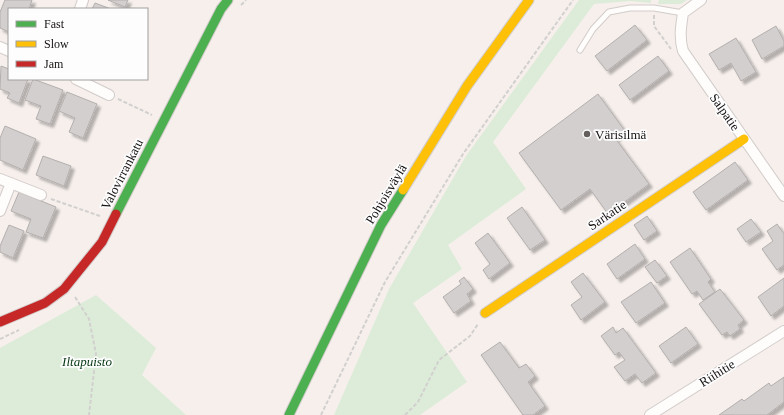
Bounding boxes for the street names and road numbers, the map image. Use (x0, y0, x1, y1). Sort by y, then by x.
street label: Salpatie (707, 91, 743, 134)
street label: Valovirrankatu (98, 136, 146, 212)
street label: Pohjoisväylä (362, 161, 410, 227)
street label: Sarkatie (585, 197, 629, 233)
street label: Riihitie (696, 356, 738, 390)

